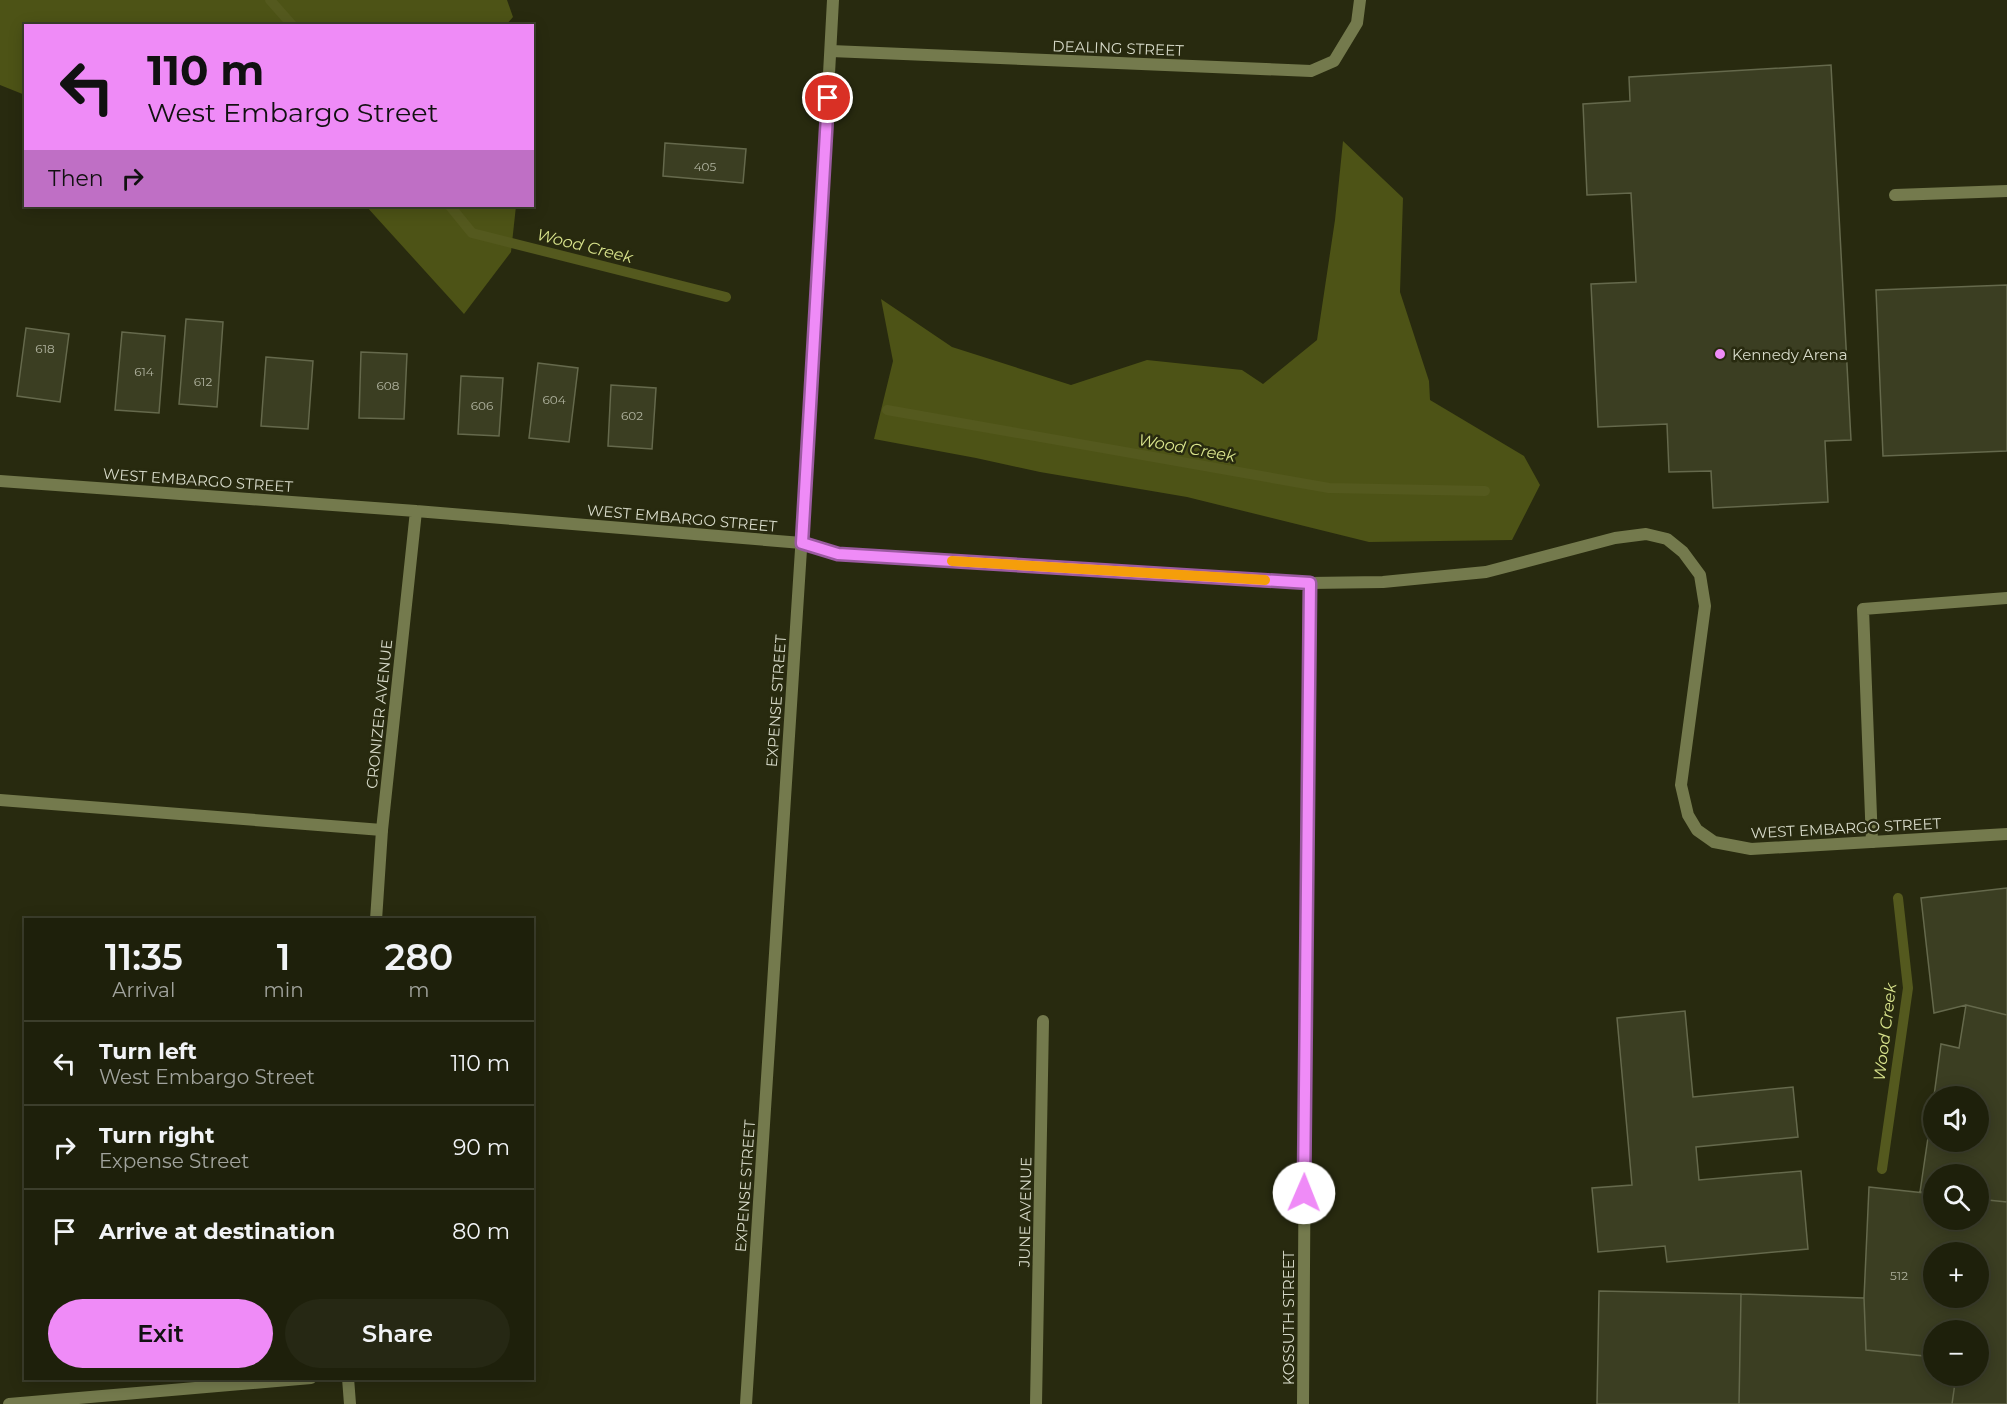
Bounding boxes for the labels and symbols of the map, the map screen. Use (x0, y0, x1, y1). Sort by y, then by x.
street label: DEALING STREET (1052, 36, 1184, 60)
pin (802, 72, 853, 123)
house number: 405 (694, 159, 717, 174)
water label: Wood Creek (535, 225, 636, 267)
house number: 618 (35, 341, 55, 356)
place label: Kennedy Arena (1732, 345, 1848, 364)
marker: Kennedy Arena (1713, 347, 1727, 361)
house number: 614 (134, 364, 154, 379)
house number: 612 (194, 374, 212, 389)
house number: 608 (377, 378, 400, 393)
house number: 604 (542, 392, 566, 407)
house number: 606 (471, 398, 493, 413)
house number: 602 (621, 408, 643, 423)
water label: Wood Creek (1137, 430, 1238, 466)
street label: WEST EMBARGO STREET (102, 464, 294, 496)
street label: WEST EMBARGO STREET (586, 500, 778, 536)
street label: EXPENSE STREET (762, 634, 790, 768)
street label: CRONIZER AVENUE (362, 638, 396, 790)
street label: WEST EMBARGO STREET (1750, 814, 1942, 842)
water label: Wood Creek (1870, 981, 1901, 1082)
street label: EXPENSE STREET (731, 1119, 759, 1253)
street label: JUNE AVENUE (1015, 1157, 1035, 1268)
position arrow (1272, 1161, 1336, 1225)
street label: KOSSUTH STREET (1279, 1250, 1298, 1385)
house number: 512 (1890, 1268, 1908, 1283)

